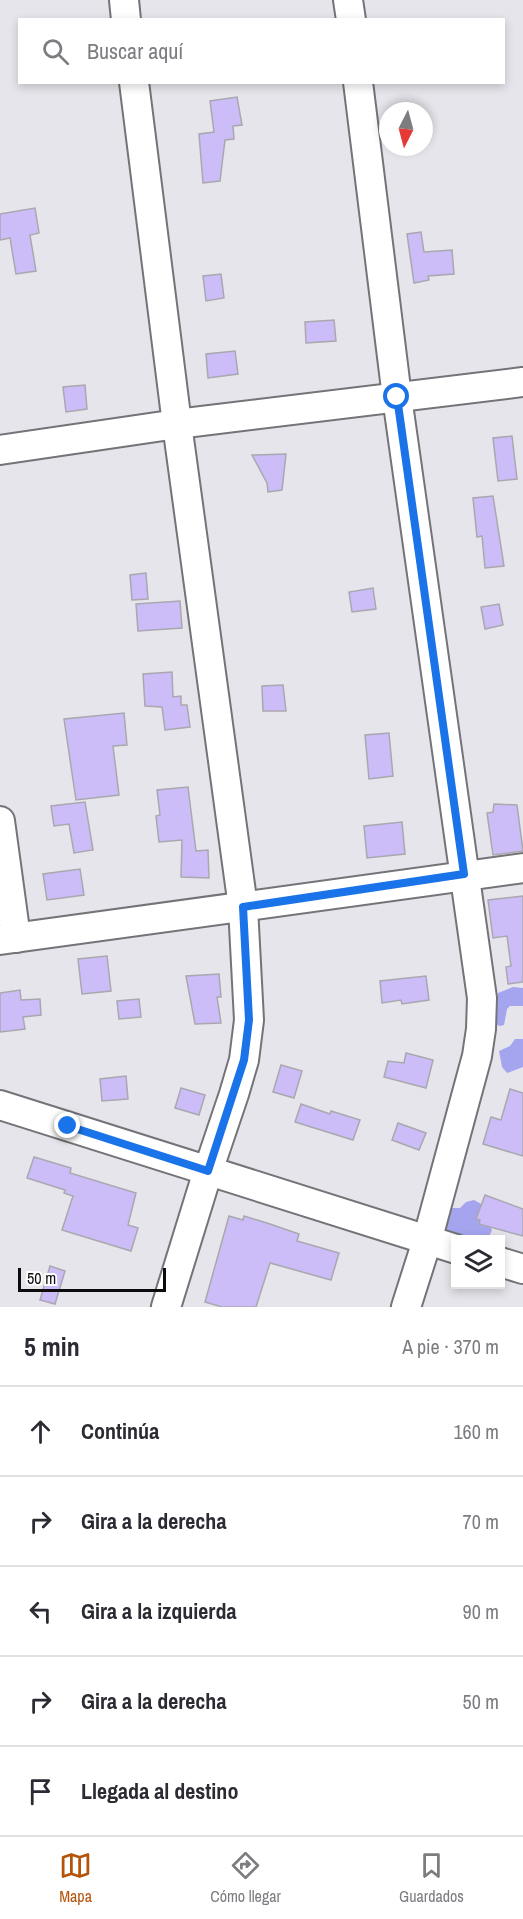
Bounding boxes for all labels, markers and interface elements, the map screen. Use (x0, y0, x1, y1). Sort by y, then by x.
search box (18, 18, 505, 84)
icon: search (39, 35, 72, 68)
text: Buscar aquí (87, 36, 183, 66)
north arrow (379, 102, 433, 156)
route start (383, 383, 409, 409)
route end (54, 1112, 80, 1138)
map controls (451, 1235, 505, 1289)
button: layers (451, 1235, 505, 1289)
scale bar (18, 1265, 166, 1292)
text: 50 m (27, 1267, 56, 1289)
text: 5 min (24, 1329, 80, 1364)
text: A pie · 370 m (402, 1333, 499, 1360)
icon: ahead (24, 1415, 57, 1448)
text: Continúa (81, 1416, 159, 1446)
text: 160 m (453, 1418, 499, 1445)
icon: right (24, 1505, 57, 1538)
text: Gira a la derecha (81, 1506, 226, 1536)
text: 70 m (463, 1508, 499, 1535)
icon: left (24, 1595, 57, 1628)
text: Gira a la izquierda (81, 1596, 236, 1626)
text: 90 m (463, 1598, 499, 1625)
icon: right (24, 1685, 57, 1718)
text: Gira a la derecha (81, 1686, 226, 1716)
text: 50 m (463, 1688, 499, 1715)
icon: arrive (24, 1775, 57, 1808)
text: Llegada al destino (81, 1776, 238, 1806)
tab: Mapa (59, 1849, 92, 1907)
tab: Cómo llegar (210, 1849, 281, 1907)
tab: Guardados (399, 1849, 464, 1907)

